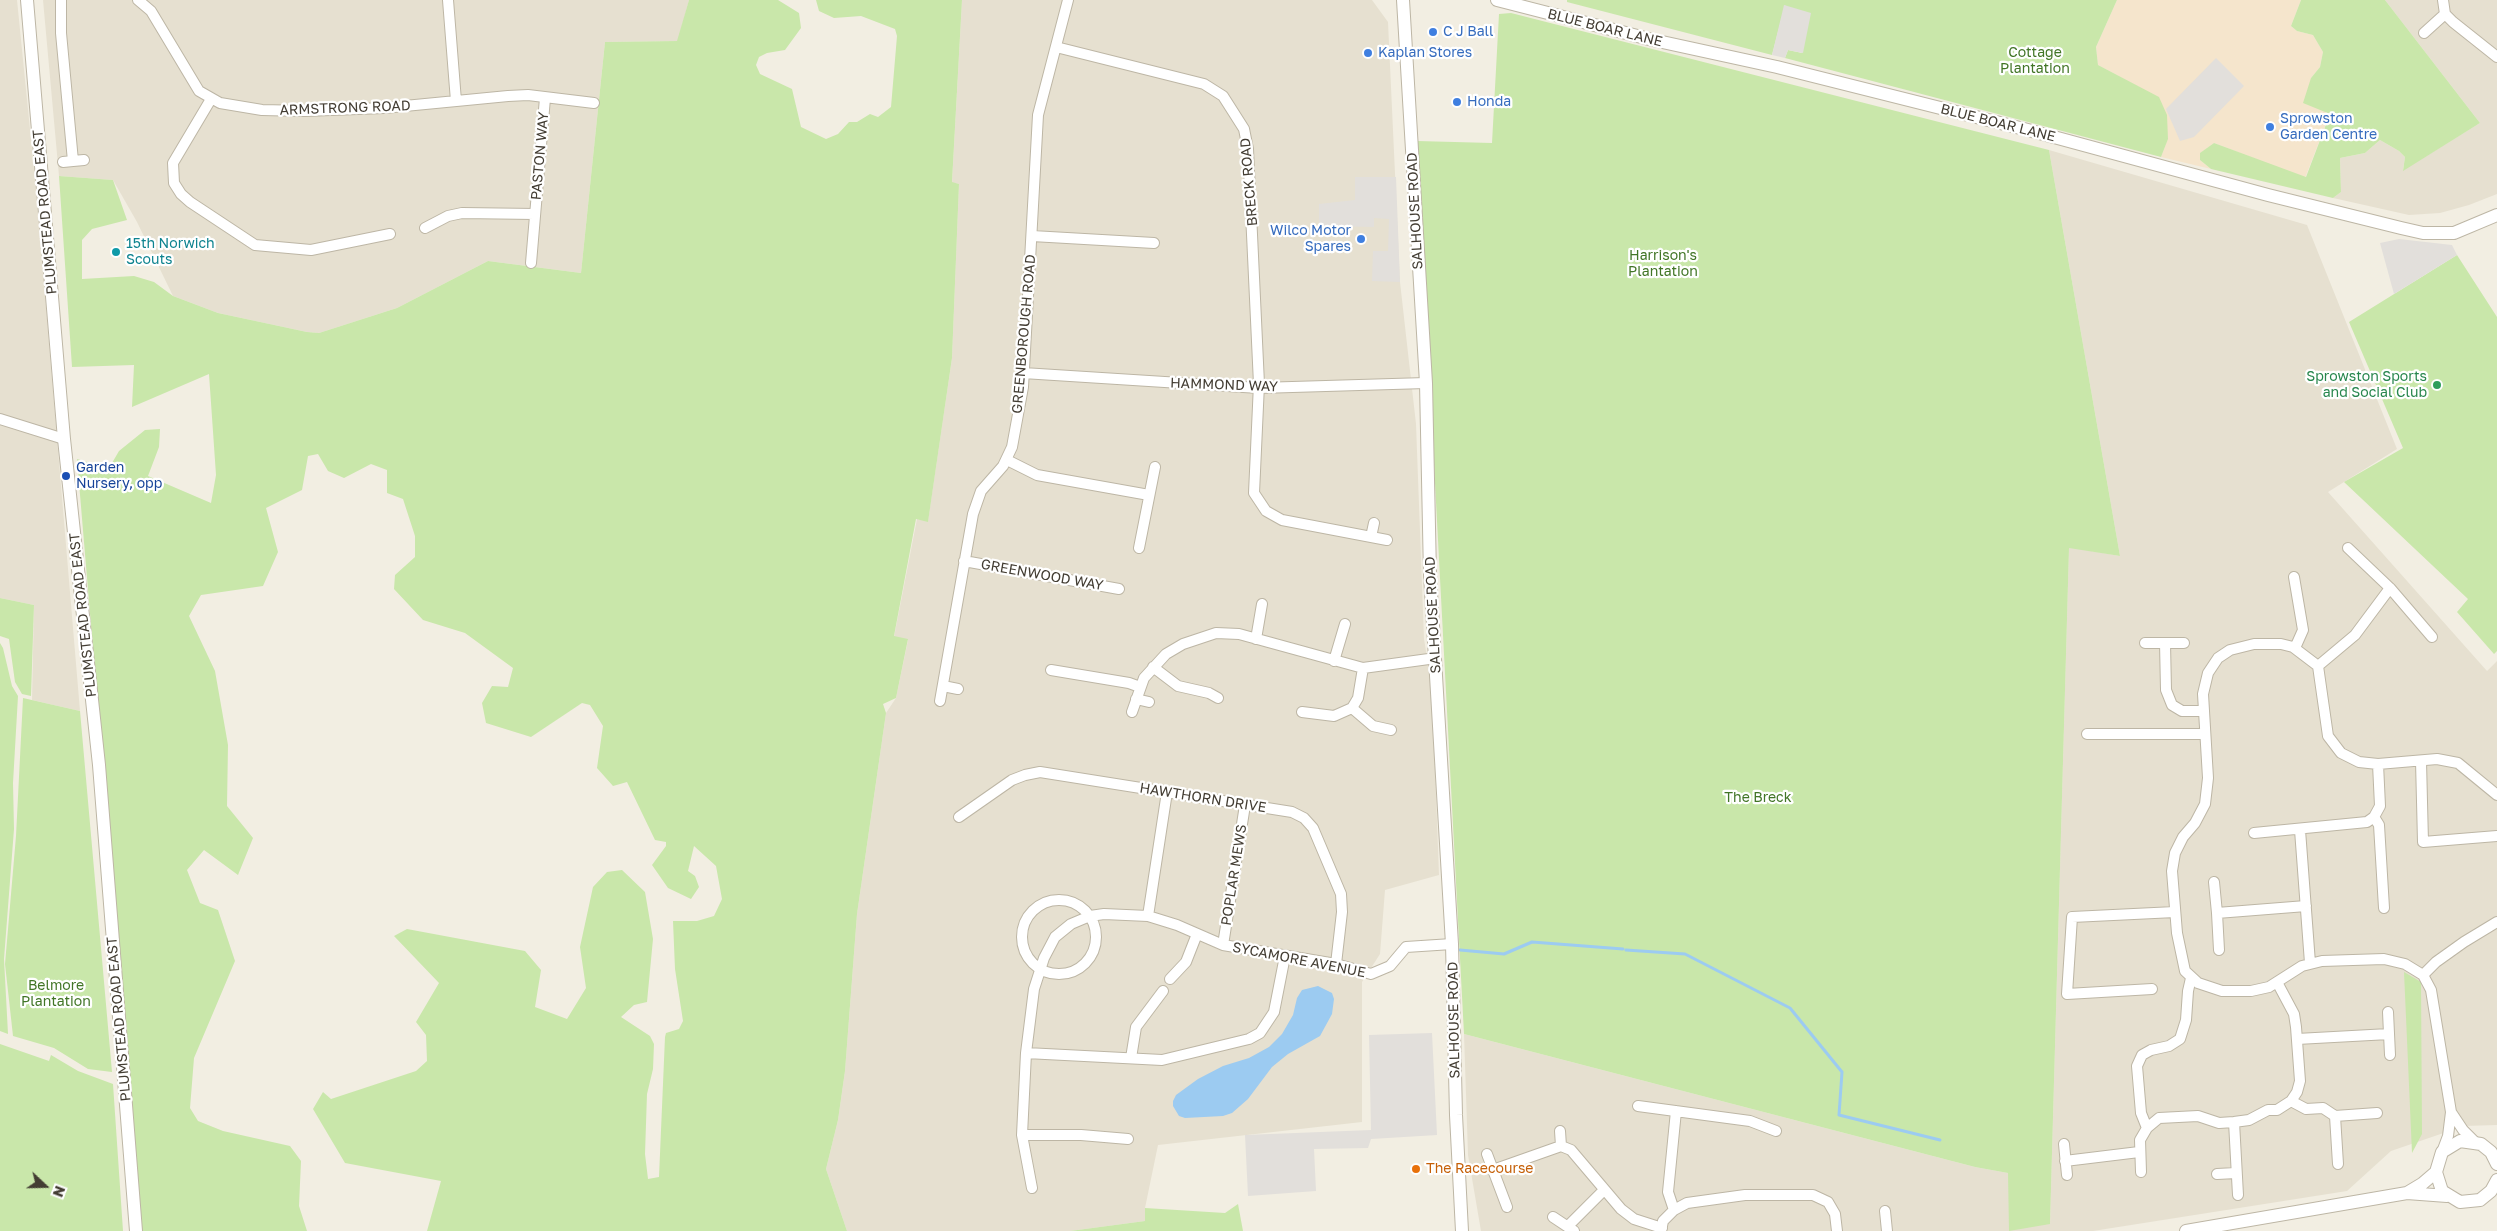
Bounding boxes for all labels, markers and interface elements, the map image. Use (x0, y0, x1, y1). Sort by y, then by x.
street label: BLUE BOAR LANE (1546, 6, 1664, 50)
place label: C J Ball (1443, 24, 1494, 40)
marker: C J Ball (1427, 26, 1439, 38)
place label: Kaplan Stores (1378, 45, 1472, 61)
park label: Cottage Plantation (2000, 45, 2070, 78)
marker: Kaplan Stores (1362, 47, 1374, 59)
place label: Honda (1467, 94, 1511, 110)
marker: Honda (1451, 96, 1463, 108)
street label: ARMSTRONG ROAD (279, 97, 411, 119)
street label: BLUE BOAR LANE (1939, 101, 2057, 145)
street label: PASTON WAY (528, 111, 552, 201)
place label: Sprowston Garden Centre (2280, 111, 2377, 144)
marker: Sprowston Garden Centre (2264, 121, 2276, 133)
street label: PLUMSTEAD ROAD EAST (29, 129, 61, 295)
street label: BRECK ROAD (1237, 137, 1261, 227)
street label: SALHOUSE ROAD (1404, 152, 1426, 270)
place label: Wilco Motor Spares (1270, 223, 1351, 256)
marker: Wilco Motor Spares (1355, 233, 1367, 245)
place label: 15th Norwich Scouts (126, 236, 215, 268)
marker: 15th Norwich Scouts (110, 246, 122, 258)
park label: Harrison's Plantation (1628, 248, 1698, 280)
street label: GREENBOROUGH ROAD (1009, 254, 1039, 414)
place label: Sprowston Sports and Social Club (2306, 369, 2427, 402)
street label: HAMMOND WAY (1170, 375, 1278, 395)
marker: Sprowston Sports and Social Club (2431, 379, 2443, 391)
place label: Garden Nursery, opp (76, 460, 162, 492)
marker: Garden Nursery, opp (60, 470, 72, 482)
street label: PLUMSTEAD ROAD EAST (66, 532, 100, 698)
street label: GREENWOOD WAY (979, 556, 1105, 594)
street label: SALHOUSE ROAD (1422, 556, 1444, 674)
street label: HAWTHORN DRIVE (1138, 780, 1268, 816)
park label: The Breck (1724, 790, 1792, 806)
street label: POPLAR MEWS (1218, 823, 1250, 927)
street label: PLUMSTEAD ROAD EAST (103, 936, 135, 1102)
street label: SYCAMORE AVENUE (1231, 939, 1367, 981)
street label: SALHOUSE ROAD (1445, 961, 1463, 1079)
park label: Belmore Plantation (21, 978, 91, 1010)
north arrow (20, 1161, 70, 1211)
place label: The Racecourse (1426, 1161, 1533, 1177)
marker: The Racecourse (1410, 1163, 1422, 1175)
text: N (50, 1184, 69, 1200)

